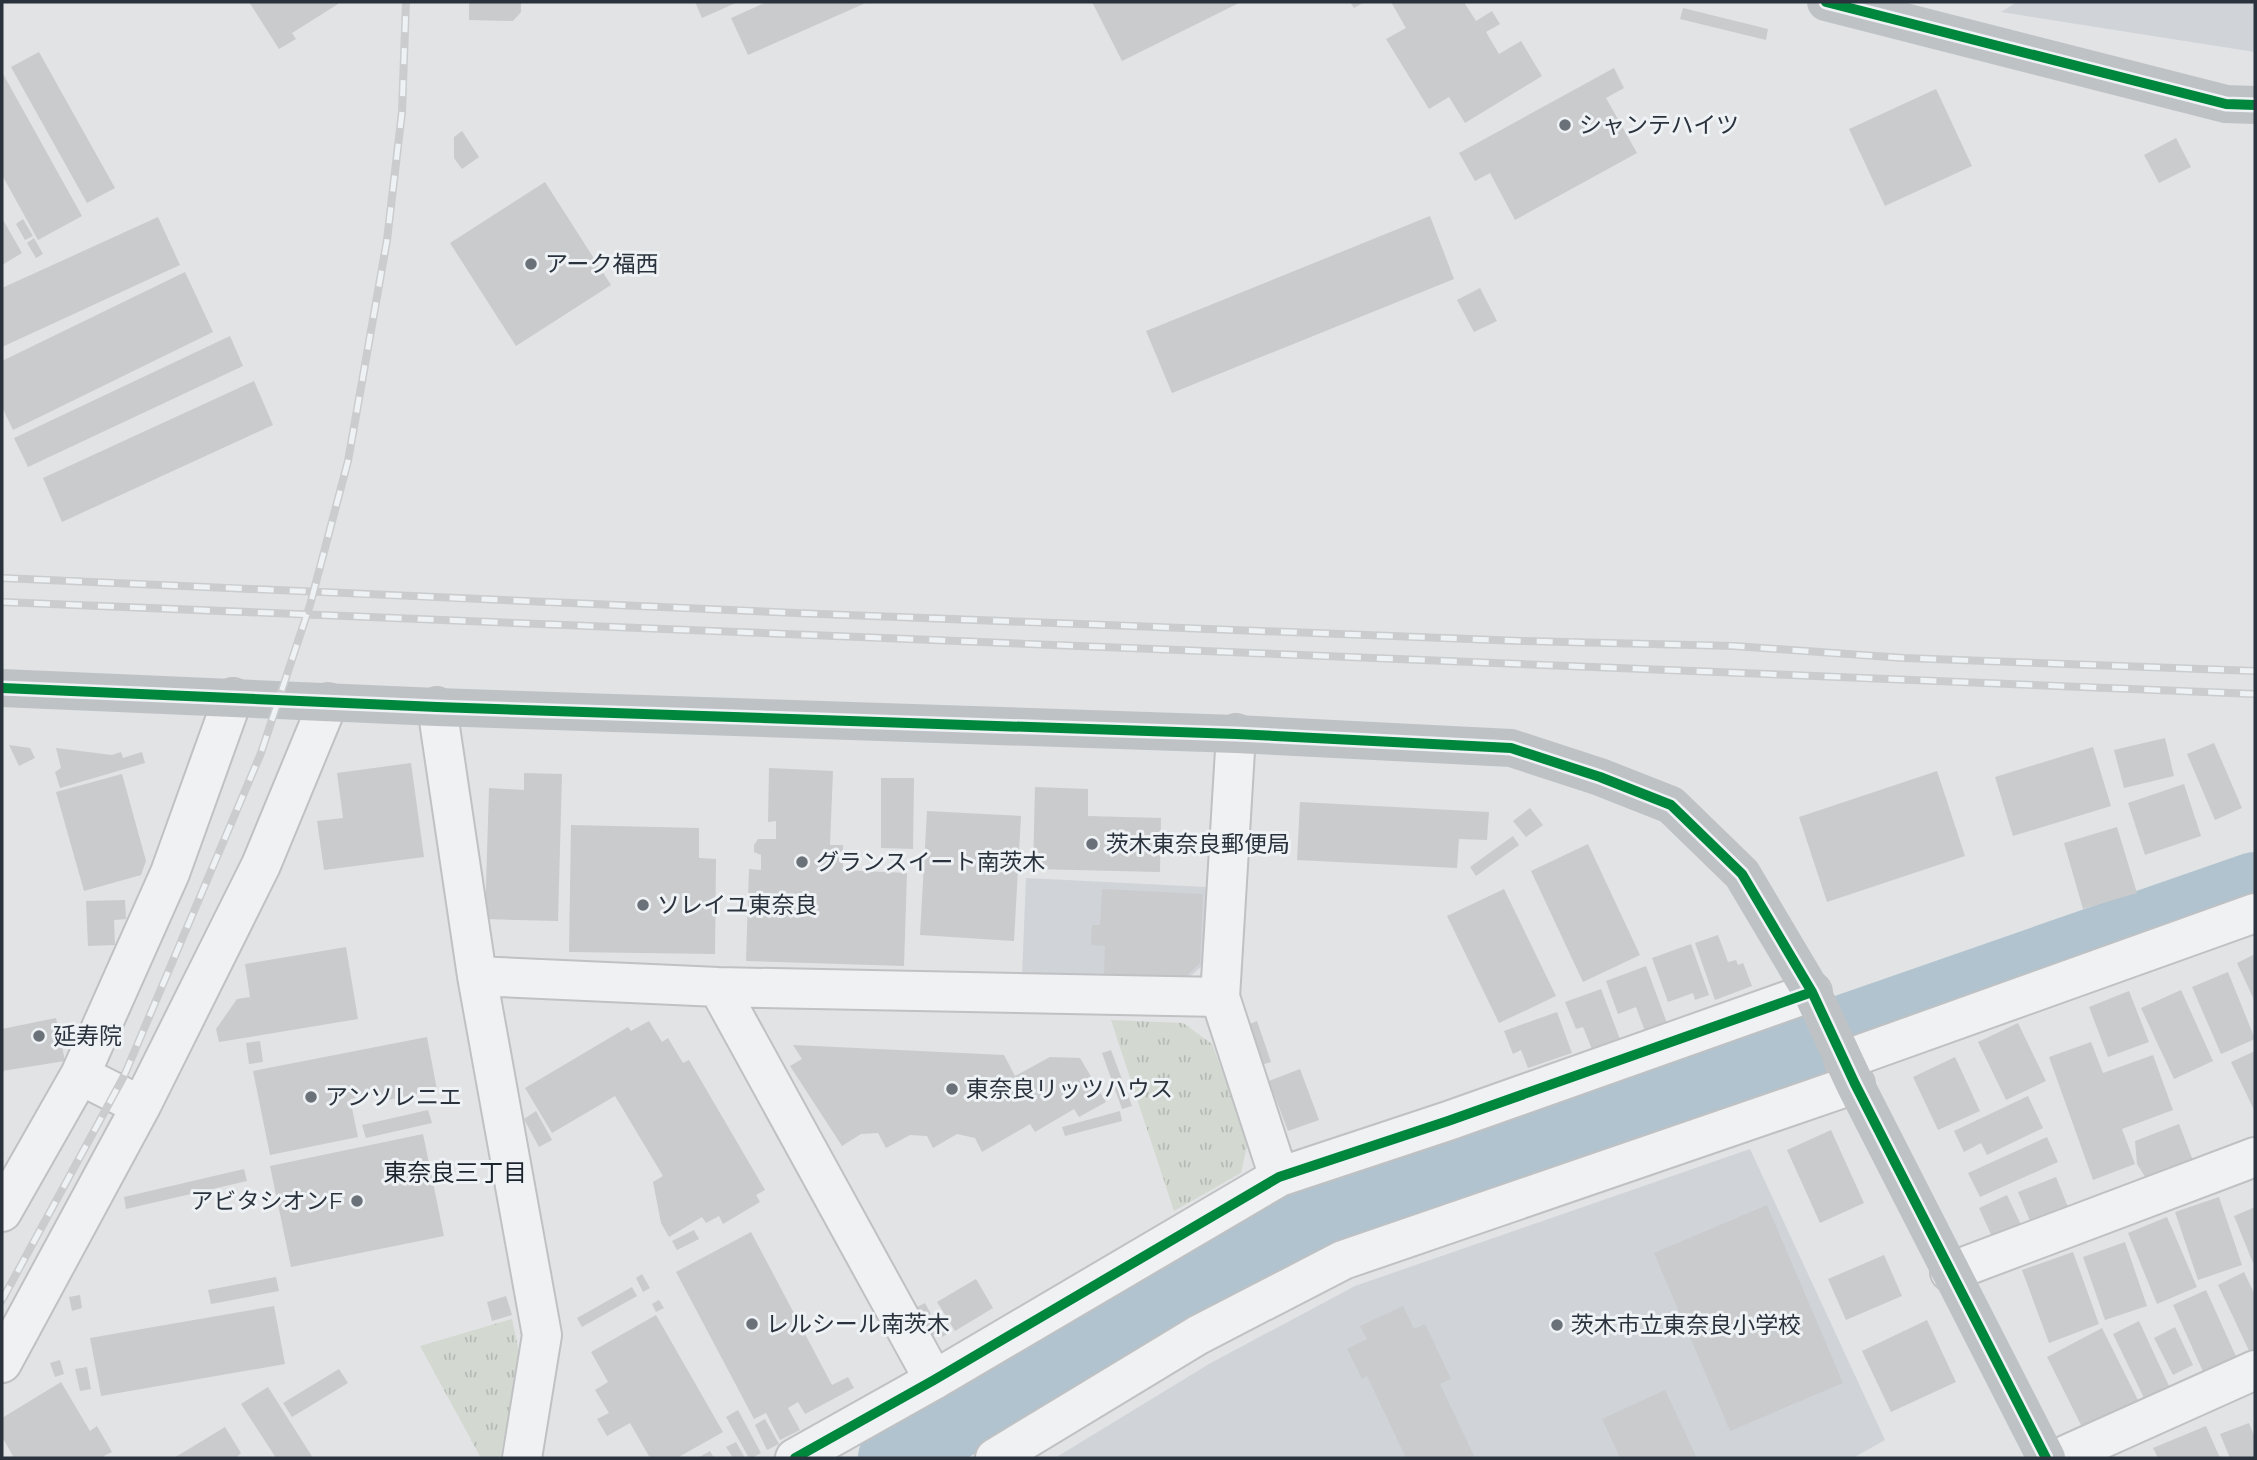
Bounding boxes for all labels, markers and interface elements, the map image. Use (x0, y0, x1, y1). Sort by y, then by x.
place label: シャンテハイツ (1579, 111, 1739, 139)
marker: シャンテハイツ (1557, 117, 1573, 133)
place label: アーク福西 (545, 250, 659, 278)
marker: アーク福西 (523, 256, 539, 272)
place label: 茨木東奈良郵便局 (1106, 830, 1290, 858)
marker: 茨木東奈良郵便局 (1084, 836, 1100, 852)
place label: グランスイート南茨木 (816, 848, 1046, 876)
marker: グランスイート南茨木 (794, 854, 810, 870)
place label: ソレイユ東奈良 (657, 891, 818, 919)
marker: ソレイユ東奈良 (635, 897, 651, 913)
place label: 延寿院 (53, 1022, 122, 1050)
marker: 延寿院 (31, 1028, 47, 1044)
place label: 東奈良リッツハウス (966, 1075, 1173, 1103)
marker: 東奈良リッツハウス (944, 1081, 960, 1097)
place label: アンソレニエ (325, 1083, 462, 1111)
marker: アンソレニエ (303, 1089, 319, 1105)
district label: 東奈良三丁目 (383, 1158, 527, 1187)
place label: アビタシオンF (190, 1187, 343, 1215)
marker: アビタシオンF (349, 1193, 365, 1209)
place label: レルシール南茨木 (766, 1310, 950, 1338)
place label: 茨木市立東奈良小学校 (1571, 1311, 1801, 1339)
marker: レルシール南茨木 (744, 1316, 760, 1332)
marker: 茨木市立東奈良小学校 (1549, 1317, 1565, 1333)

